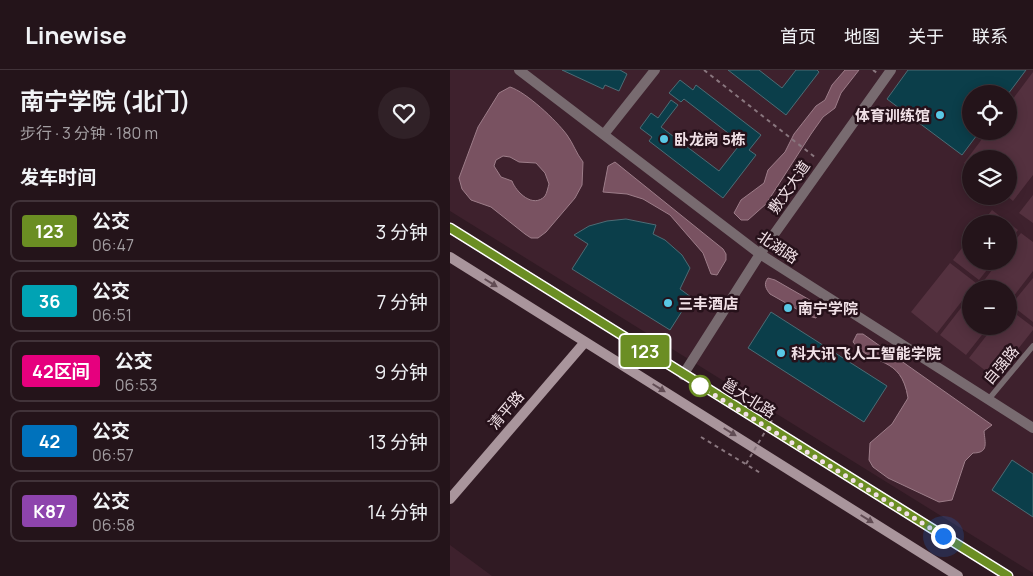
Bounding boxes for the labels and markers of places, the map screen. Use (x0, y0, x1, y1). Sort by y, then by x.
place label: 体育训练馆 (855, 105, 930, 126)
marker: 体育训练馆 (934, 109, 946, 121)
place label: 卧龙岗 5栋 (674, 129, 746, 150)
marker: 卧龙岗 5栋 (658, 133, 670, 145)
place label: 三丰酒店 (678, 293, 738, 314)
marker: 三丰酒店 (662, 297, 674, 309)
place label: 南宁学院 (798, 298, 858, 319)
marker: 南宁学院 (782, 302, 794, 314)
place label: 科大讯飞人工智能学院 (791, 343, 941, 364)
marker: 科大讯飞人工智能学院 (775, 347, 787, 359)
unlabelled marker (689, 375, 711, 397)

